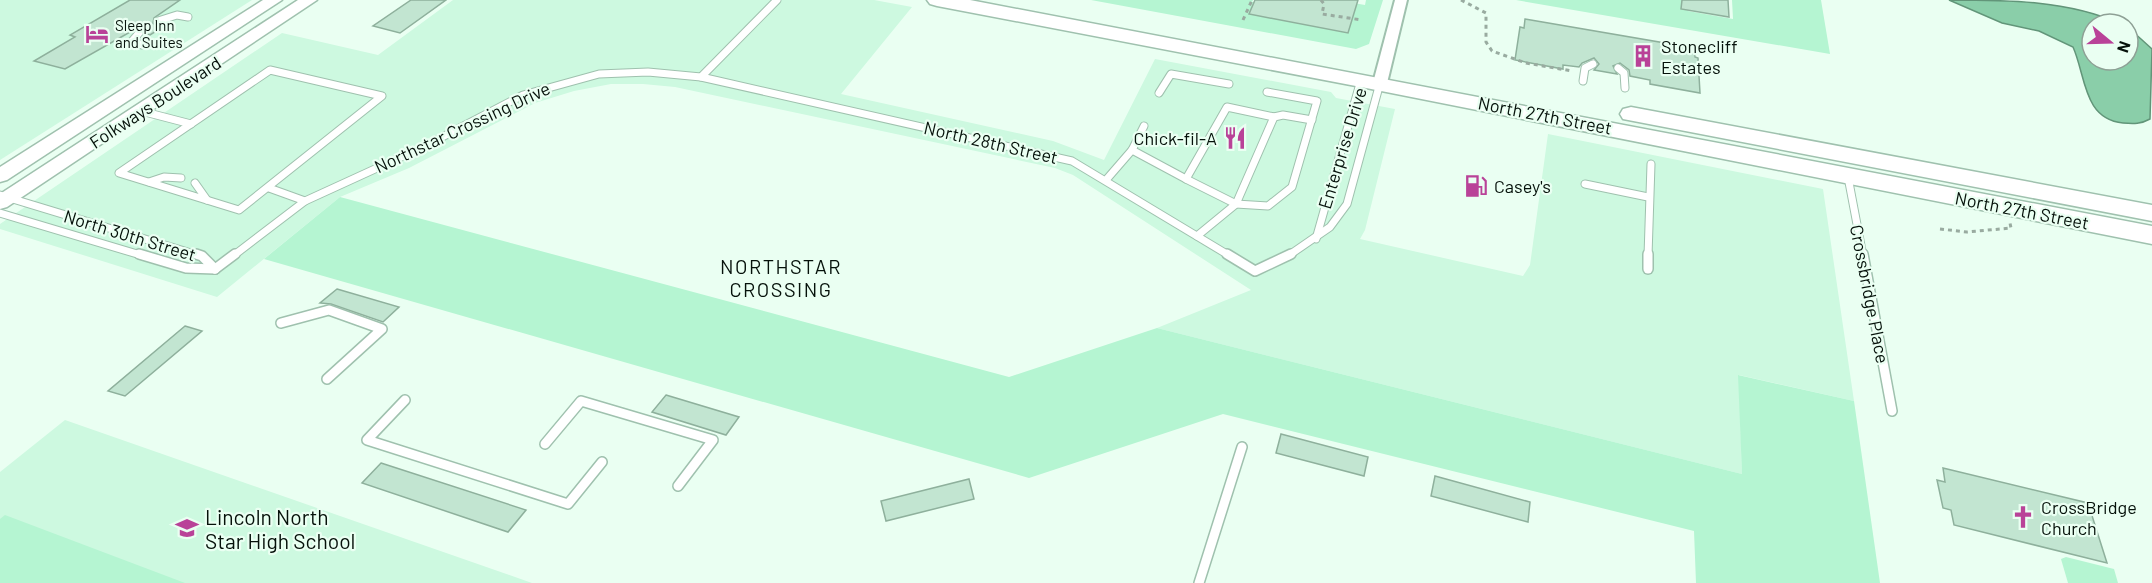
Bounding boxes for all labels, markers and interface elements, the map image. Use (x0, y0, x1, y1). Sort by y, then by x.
north arrow (2080, 12, 2140, 72)
place label: Sleep Inn and Suites (115, 16, 183, 51)
hotel icon: Sleep Inn and Suites (84, 21, 110, 47)
place label: Stonecliff Estates (1661, 35, 1738, 78)
text: N (2114, 39, 2135, 55)
building icon: Stonecliff Estates (1630, 43, 1656, 69)
street label: Folkways Boulevard (85, 51, 225, 153)
street label: Northstar Crossing Drive (371, 77, 553, 177)
street label: Enterprise Drive (1313, 85, 1371, 211)
street label: North 27th Street (1476, 91, 1614, 139)
street label: North 28th Street (922, 116, 1060, 168)
restaurant icon: Chick-fil-A (1222, 125, 1248, 151)
place label: Chick-fil-A (1133, 127, 1217, 149)
fuel station icon: Casey's (1463, 173, 1489, 199)
place label: Casey's (1494, 175, 1551, 197)
street label: North 27th Street (1953, 186, 2091, 234)
street label: North 30th Street (61, 204, 199, 266)
street label: Crossbridge Place (1846, 223, 1894, 365)
district label: NORTHSTAR CROSSING (720, 254, 842, 301)
place label: CrossBridge Church (2041, 496, 2137, 539)
place label: Lincoln North Star High School (205, 504, 355, 553)
church icon: CrossBridge Church (2010, 504, 2036, 530)
school or university icon: Lincoln North Star High School (174, 515, 200, 541)

